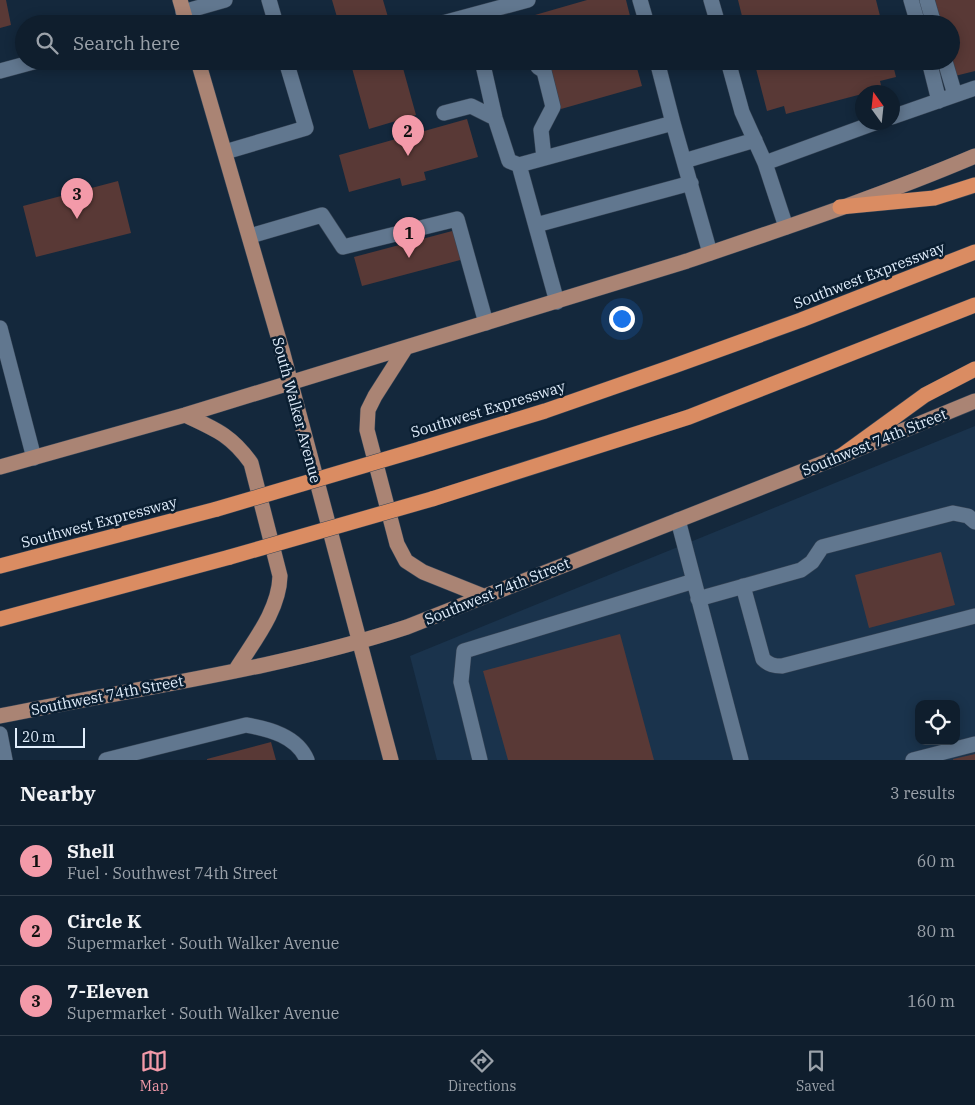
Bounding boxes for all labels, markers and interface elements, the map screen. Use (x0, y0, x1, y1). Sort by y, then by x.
search box (15, 15, 960, 70)
icon: search (33, 29, 61, 57)
text: Search here (73, 31, 180, 55)
north arrow (855, 85, 900, 130)
pin: 2 (392, 115, 424, 156)
pin: 3 (61, 178, 93, 219)
pin: 1 (393, 217, 425, 258)
street label: Southwest Expressway (791, 237, 947, 313)
your location (609, 306, 635, 332)
street label: South Walker Avenue (268, 335, 326, 485)
street label: Southwest Expressway (408, 376, 568, 442)
street label: Southwest 74th Street (799, 404, 949, 480)
street label: Southwest Expressway (19, 492, 179, 552)
street label: Southwest 74th Street (422, 553, 572, 629)
street label: Southwest 74th Street (29, 671, 185, 719)
map controls (915, 700, 960, 745)
button: locate (915, 700, 960, 745)
scale bar (15, 725, 85, 748)
text: 20 m (22, 728, 55, 746)
text: Nearby (20, 779, 96, 807)
text: 3 results (890, 783, 955, 803)
text: Shell (67, 839, 114, 863)
text: 1 (31, 851, 41, 871)
text: 60 m (917, 851, 955, 871)
text: Fuel · Southwest 74th Street (67, 863, 278, 883)
text: Circle K (67, 909, 141, 933)
text: 2 (31, 921, 41, 941)
text: 80 m (917, 921, 955, 941)
text: Supermarket · South Walker Avenue (67, 933, 339, 953)
text: 7-Eleven (67, 979, 149, 1003)
text: 3 (31, 991, 41, 1011)
text: 160 m (907, 991, 955, 1011)
text: Supermarket · South Walker Avenue (67, 1003, 339, 1023)
tab: Map (140, 1047, 168, 1095)
tab: Directions (448, 1047, 516, 1095)
tab: Saved (796, 1047, 835, 1095)

